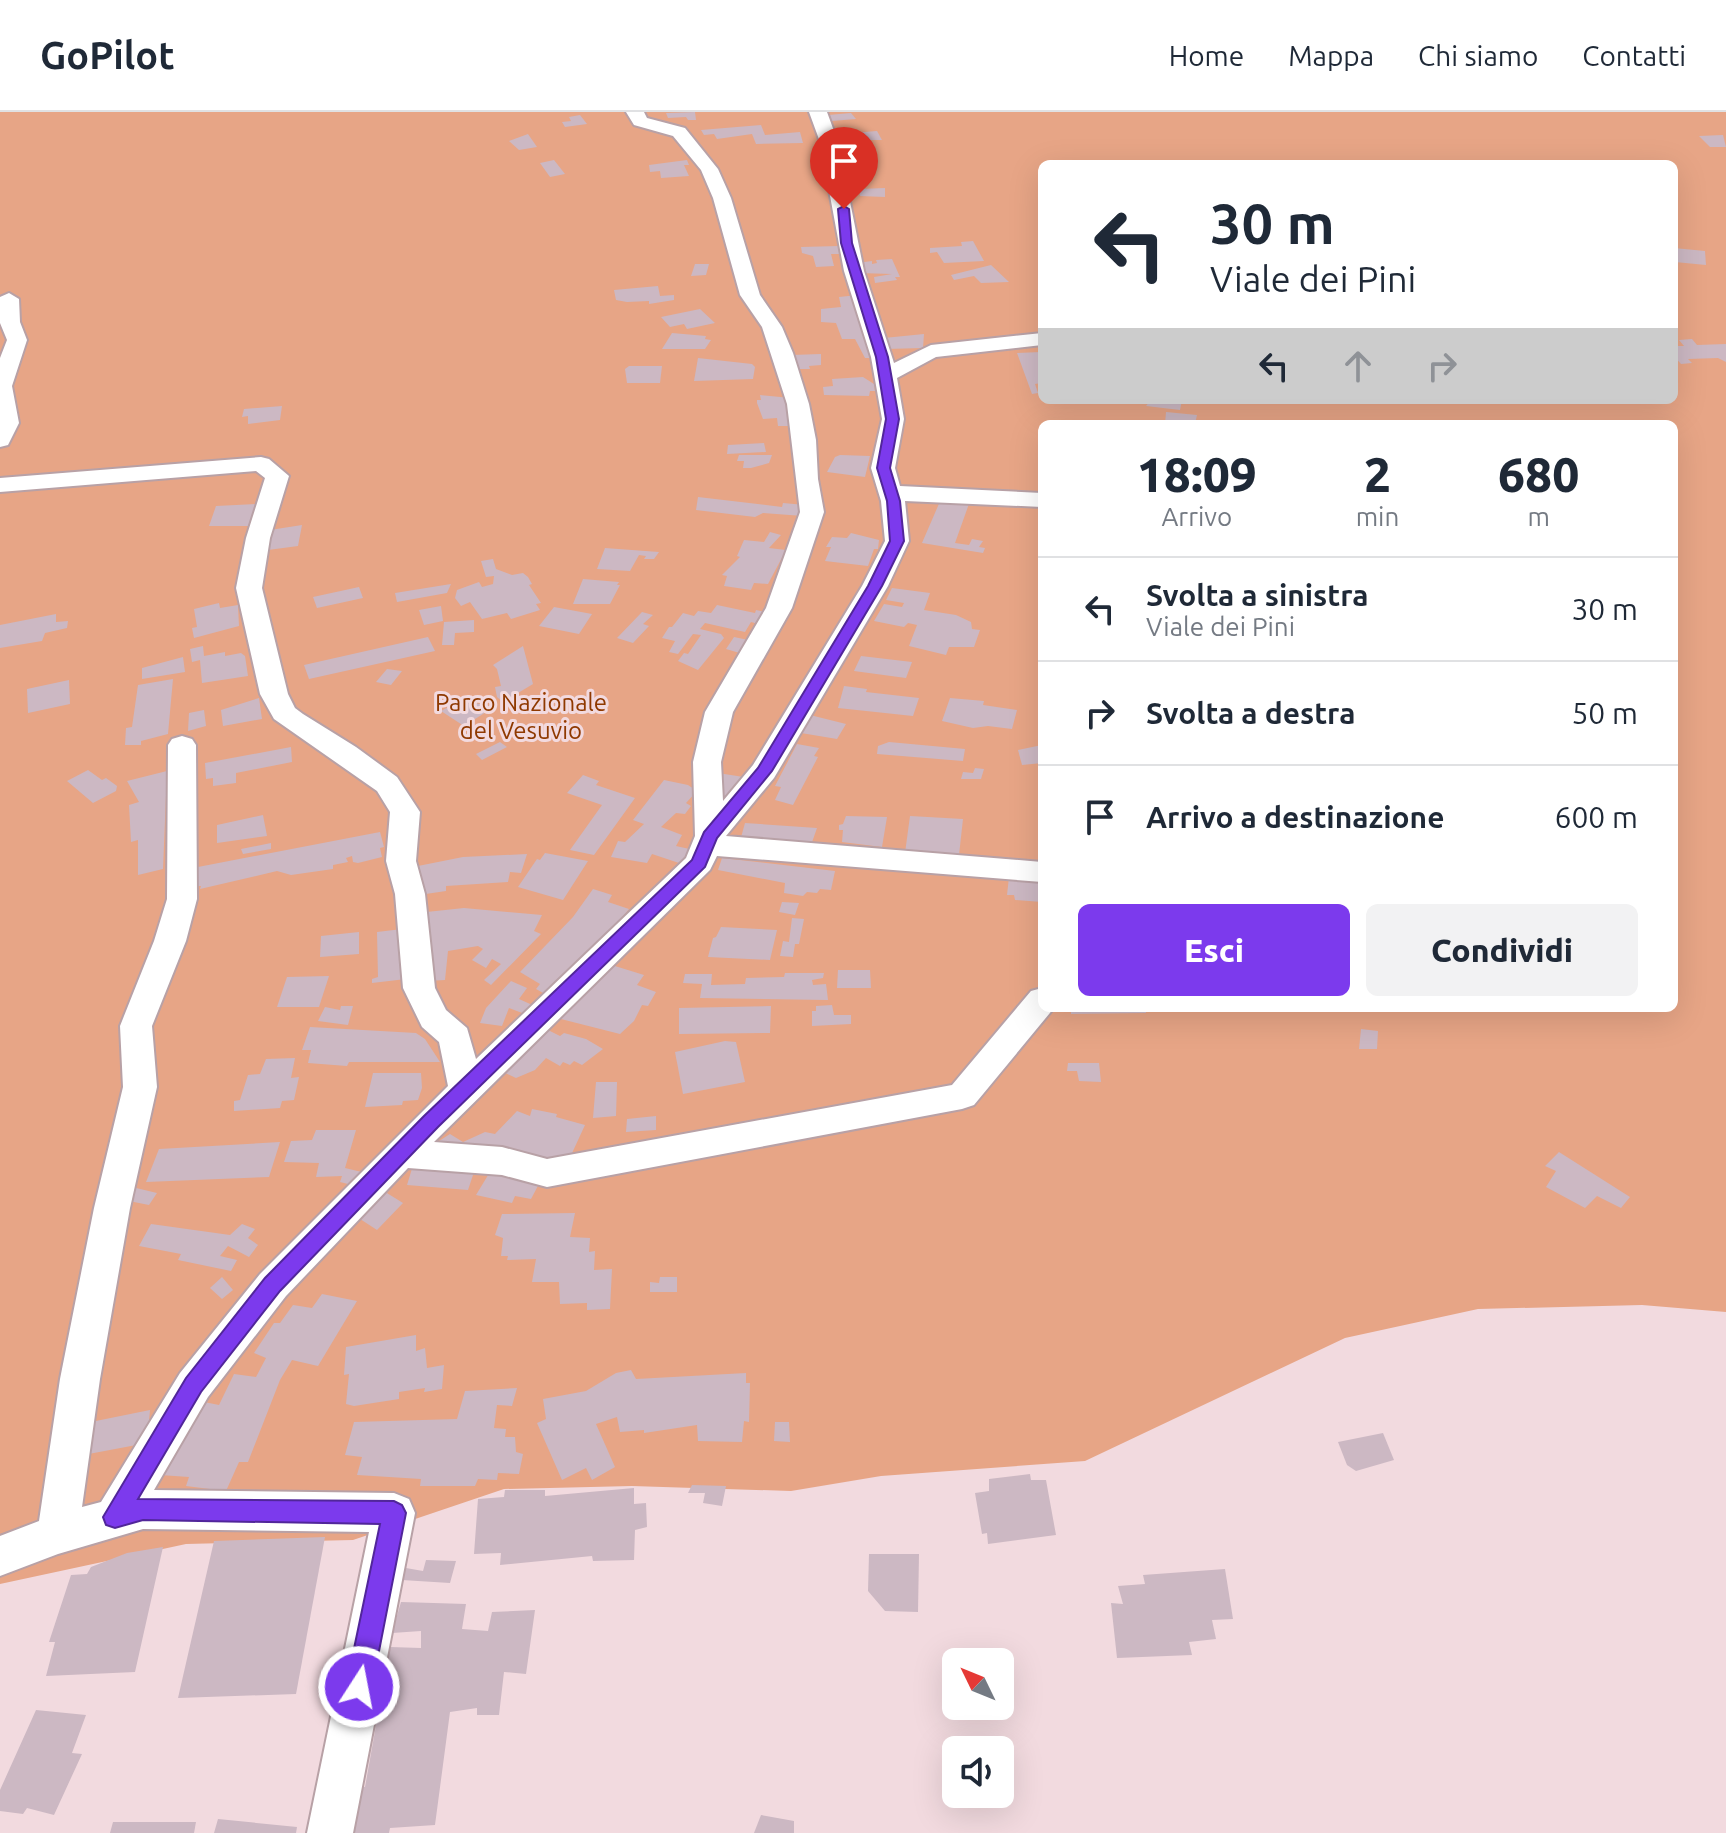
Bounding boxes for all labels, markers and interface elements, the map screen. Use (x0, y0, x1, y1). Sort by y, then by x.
text: GoPilot (40, 34, 175, 76)
text: Home (1169, 40, 1244, 71)
text: Mappa (1288, 40, 1374, 71)
text: Chi siamo (1418, 40, 1538, 71)
text: Contatti (1582, 40, 1686, 71)
pin (810, 127, 878, 209)
icon: arrive (822, 139, 866, 183)
icon: left (1078, 192, 1182, 296)
text: 30 m (1210, 192, 1335, 255)
text: Viale dei Pini (1210, 258, 1416, 299)
icon: left (1252, 344, 1296, 388)
icon: ahead (1336, 344, 1380, 388)
icon: right (1420, 344, 1464, 388)
text: 18:09 (1137, 447, 1257, 501)
text: 2 (1364, 447, 1391, 501)
text: 680 (1498, 447, 1579, 501)
text: Arrivo (1161, 502, 1232, 531)
text: min (1356, 502, 1399, 531)
text: m (1527, 502, 1550, 531)
text: Svolta a sinistra (1146, 578, 1369, 612)
icon: left (1078, 587, 1122, 631)
text: 30 m (1571, 592, 1638, 626)
text: Viale dei Pini (1146, 612, 1295, 641)
park label: Parco Nazionale del Vesuvio (435, 689, 607, 744)
icon: right (1078, 691, 1122, 735)
text: Svolta a destra (1146, 696, 1355, 730)
text: 50 m (1571, 696, 1638, 730)
icon: arrive (1078, 795, 1122, 839)
text: Arrivo a destinazione (1146, 800, 1444, 834)
text: 600 m (1554, 800, 1638, 834)
button: Esci (1078, 904, 1350, 996)
button: Condividi (1366, 904, 1638, 996)
position arrow (317, 1645, 401, 1729)
north arrow (942, 1648, 1014, 1720)
map controls (942, 1648, 1014, 1808)
button: sound (942, 1736, 1014, 1808)

